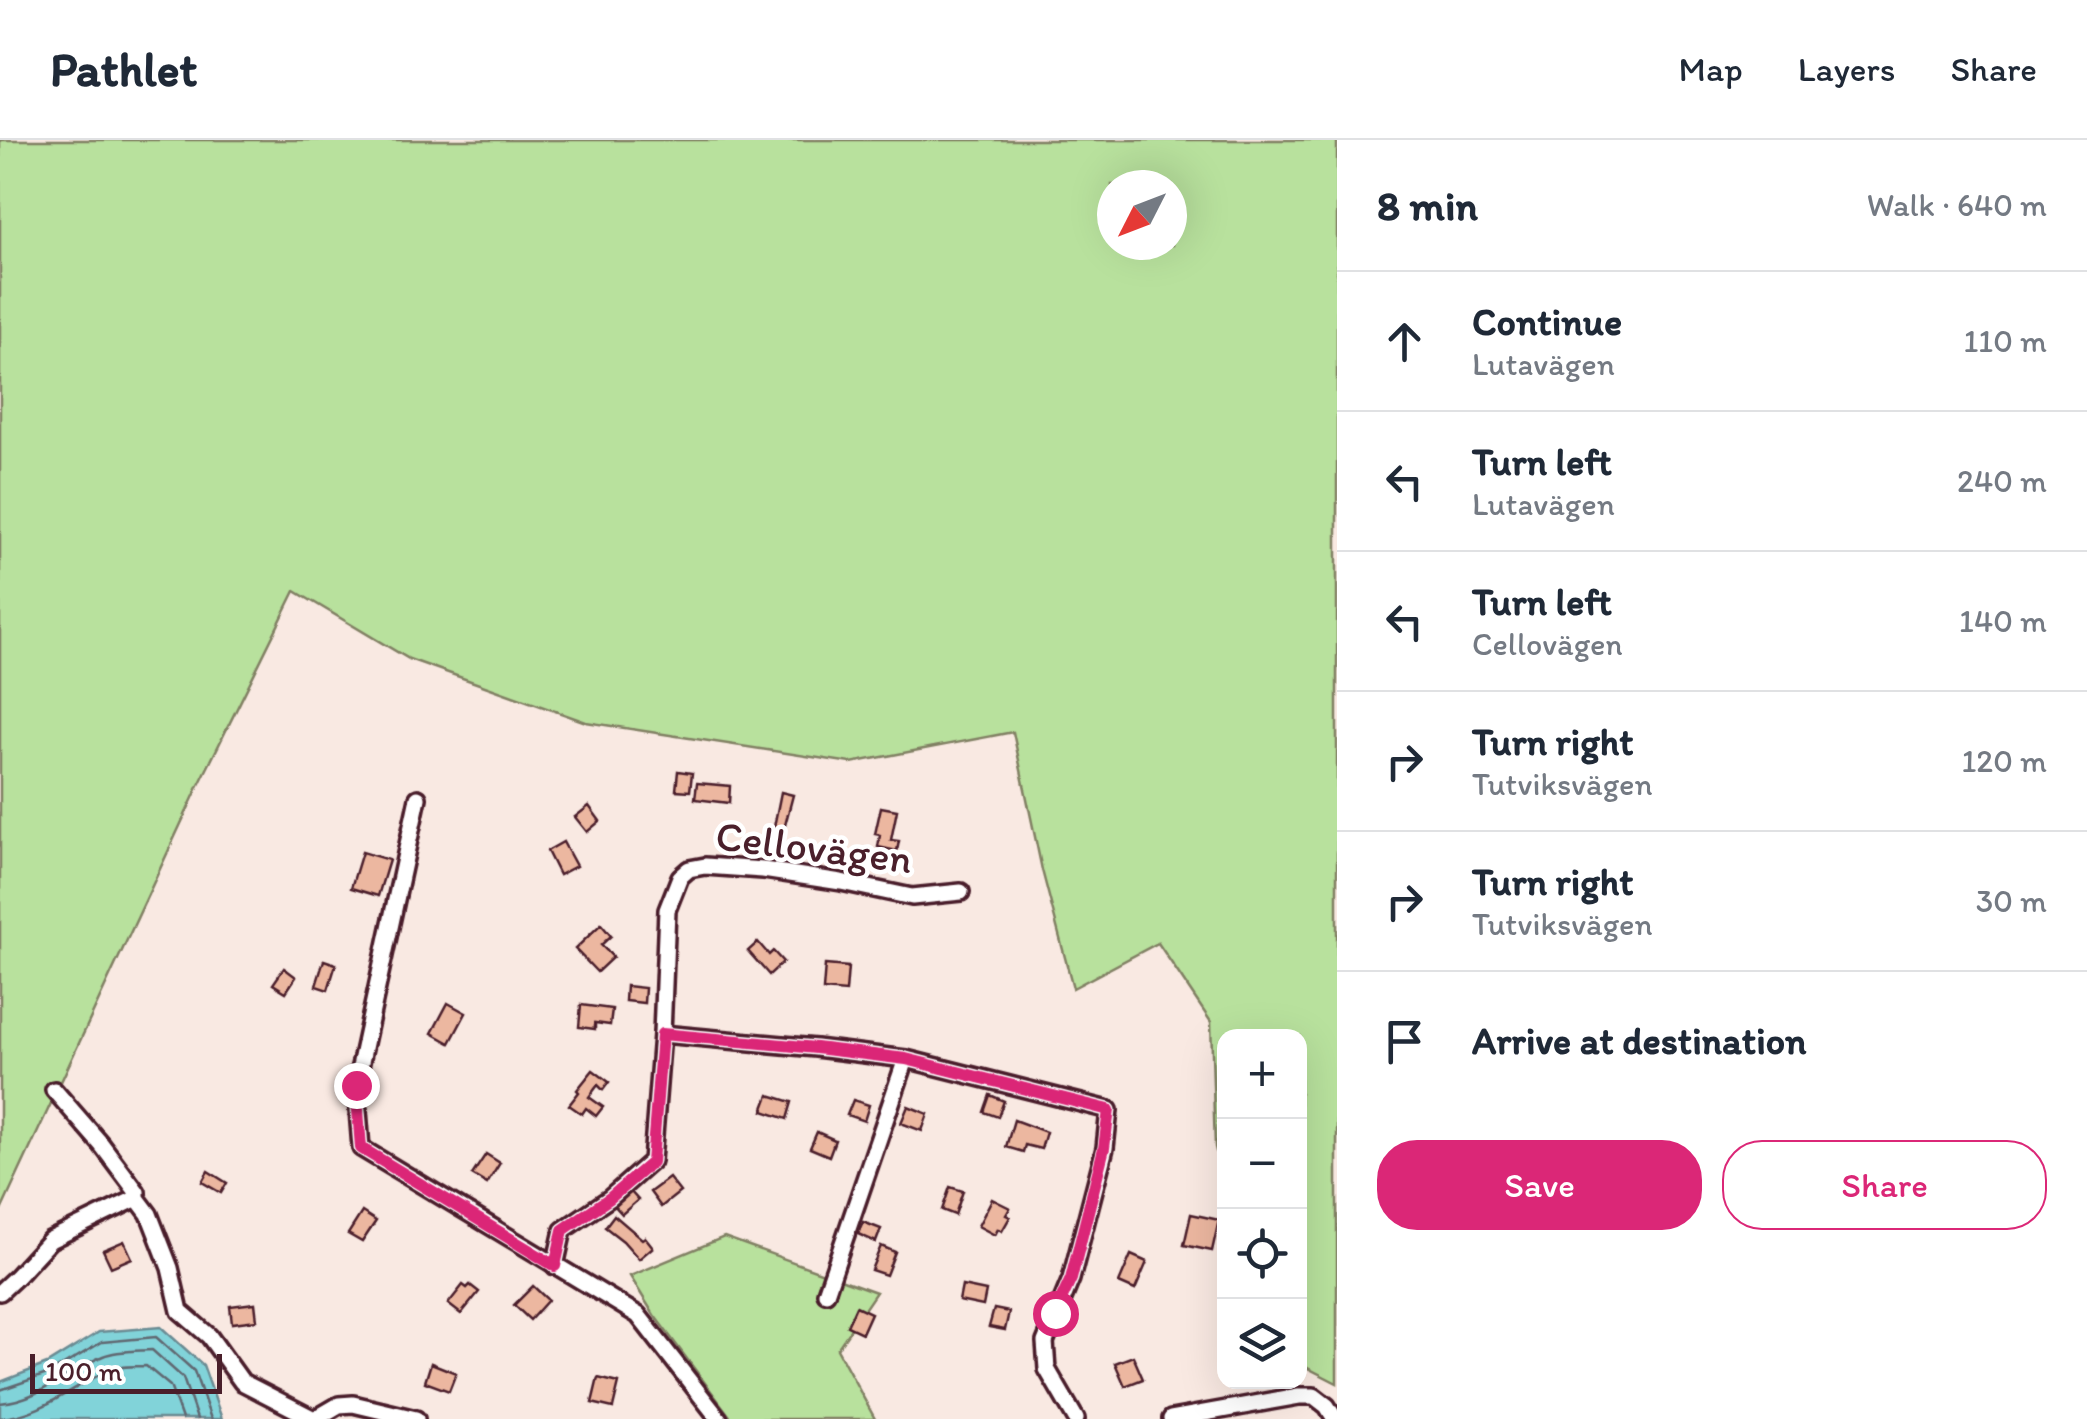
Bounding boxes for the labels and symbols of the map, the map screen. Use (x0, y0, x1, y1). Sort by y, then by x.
north arrow (1097, 170, 1187, 260)
street label: Cellovägen (713, 810, 915, 884)
route end (334, 1063, 380, 1109)
route start (1033, 1291, 1079, 1337)
scale bar (30, 1349, 222, 1394)

